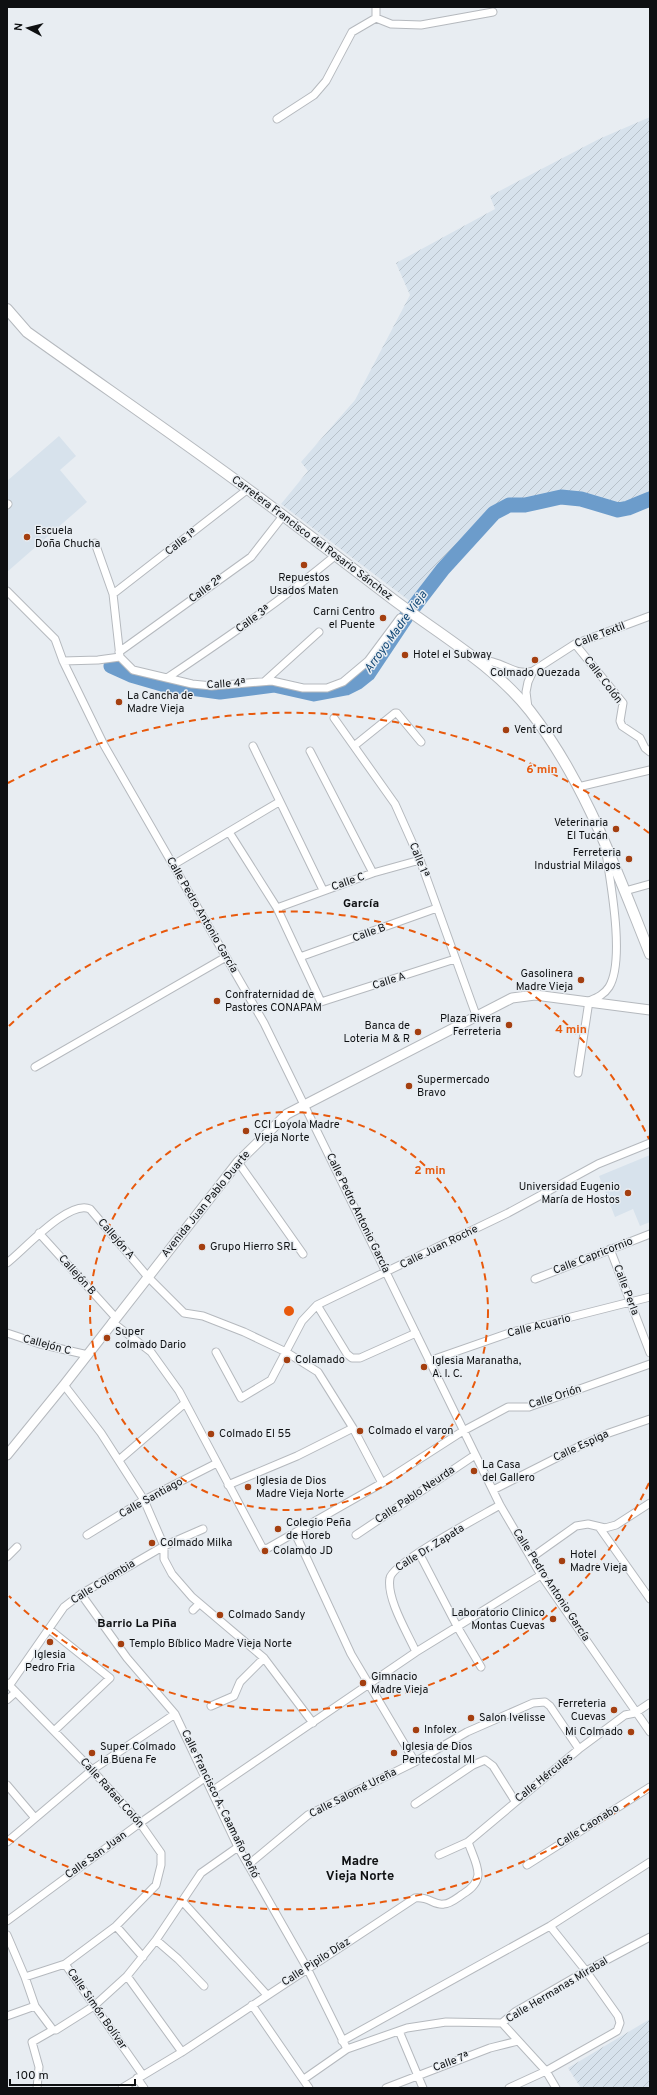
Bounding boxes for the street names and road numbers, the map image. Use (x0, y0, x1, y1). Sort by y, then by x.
street label: Carretera Francisco del Rosario Sánchez (229, 473, 395, 603)
street label: Calle 1ª (162, 525, 200, 559)
street label: Calle 2ª (186, 572, 226, 606)
street label: Calle 3ª (233, 602, 273, 636)
street label: Calle Textil (573, 619, 627, 651)
street label: Calle Colón (581, 654, 625, 706)
street label: Calle 4ª (206, 676, 246, 692)
street label: Calle 1ª (406, 841, 432, 879)
street label: Calle Pedro Antonio García (163, 854, 241, 976)
street label: Calle C (330, 870, 366, 894)
street label: Calle B (350, 921, 388, 945)
street label: Calle A (371, 969, 407, 993)
street label: Avenida Juan Pablo Duarte (159, 1148, 253, 1260)
street label: Calle Pedro Antonio García (323, 1151, 393, 1275)
street label: Callejón A (95, 1216, 137, 1262)
street label: Calle Juan Roche (398, 1222, 480, 1272)
street label: Calle Capricornio (551, 1234, 635, 1278)
street label: Callejón B (55, 1252, 99, 1298)
street label: Calle Perla (610, 1263, 642, 1317)
street label: Calle Acuario (506, 1311, 572, 1341)
street label: Callejón C (21, 1332, 73, 1358)
street label: Calle Orión (527, 1382, 583, 1412)
street label: Calle Espiga (551, 1427, 611, 1465)
street label: Calle Pablo Neurda (372, 1463, 458, 1527)
street label: Calle Santiago (117, 1475, 185, 1521)
street label: Calle Dr. Zapata (393, 1521, 467, 1575)
street label: Calle Pedro Antonio García (509, 1526, 593, 1644)
street label: Calle Colombia (68, 1556, 138, 1607)
street label: Calle Francisco A. Caamaño Deñó (178, 1727, 262, 1881)
street label: Calle Hércules (512, 1750, 576, 1806)
street label: Calle Rafael Colón (77, 1755, 147, 1831)
street label: Calle Salomé Ureña (307, 1765, 399, 1821)
street label: Calle Caonabo (554, 1801, 622, 1851)
street label: Calle San Juan (62, 1828, 130, 1882)
street label: Calle Pipilo Díaz (279, 1935, 353, 1989)
street label: Calle Hermanas Mirabal (503, 1954, 611, 2026)
street label: Calle Simón Bolívar (64, 1966, 131, 2053)
street label: Calle 7ª (431, 2049, 471, 2075)

